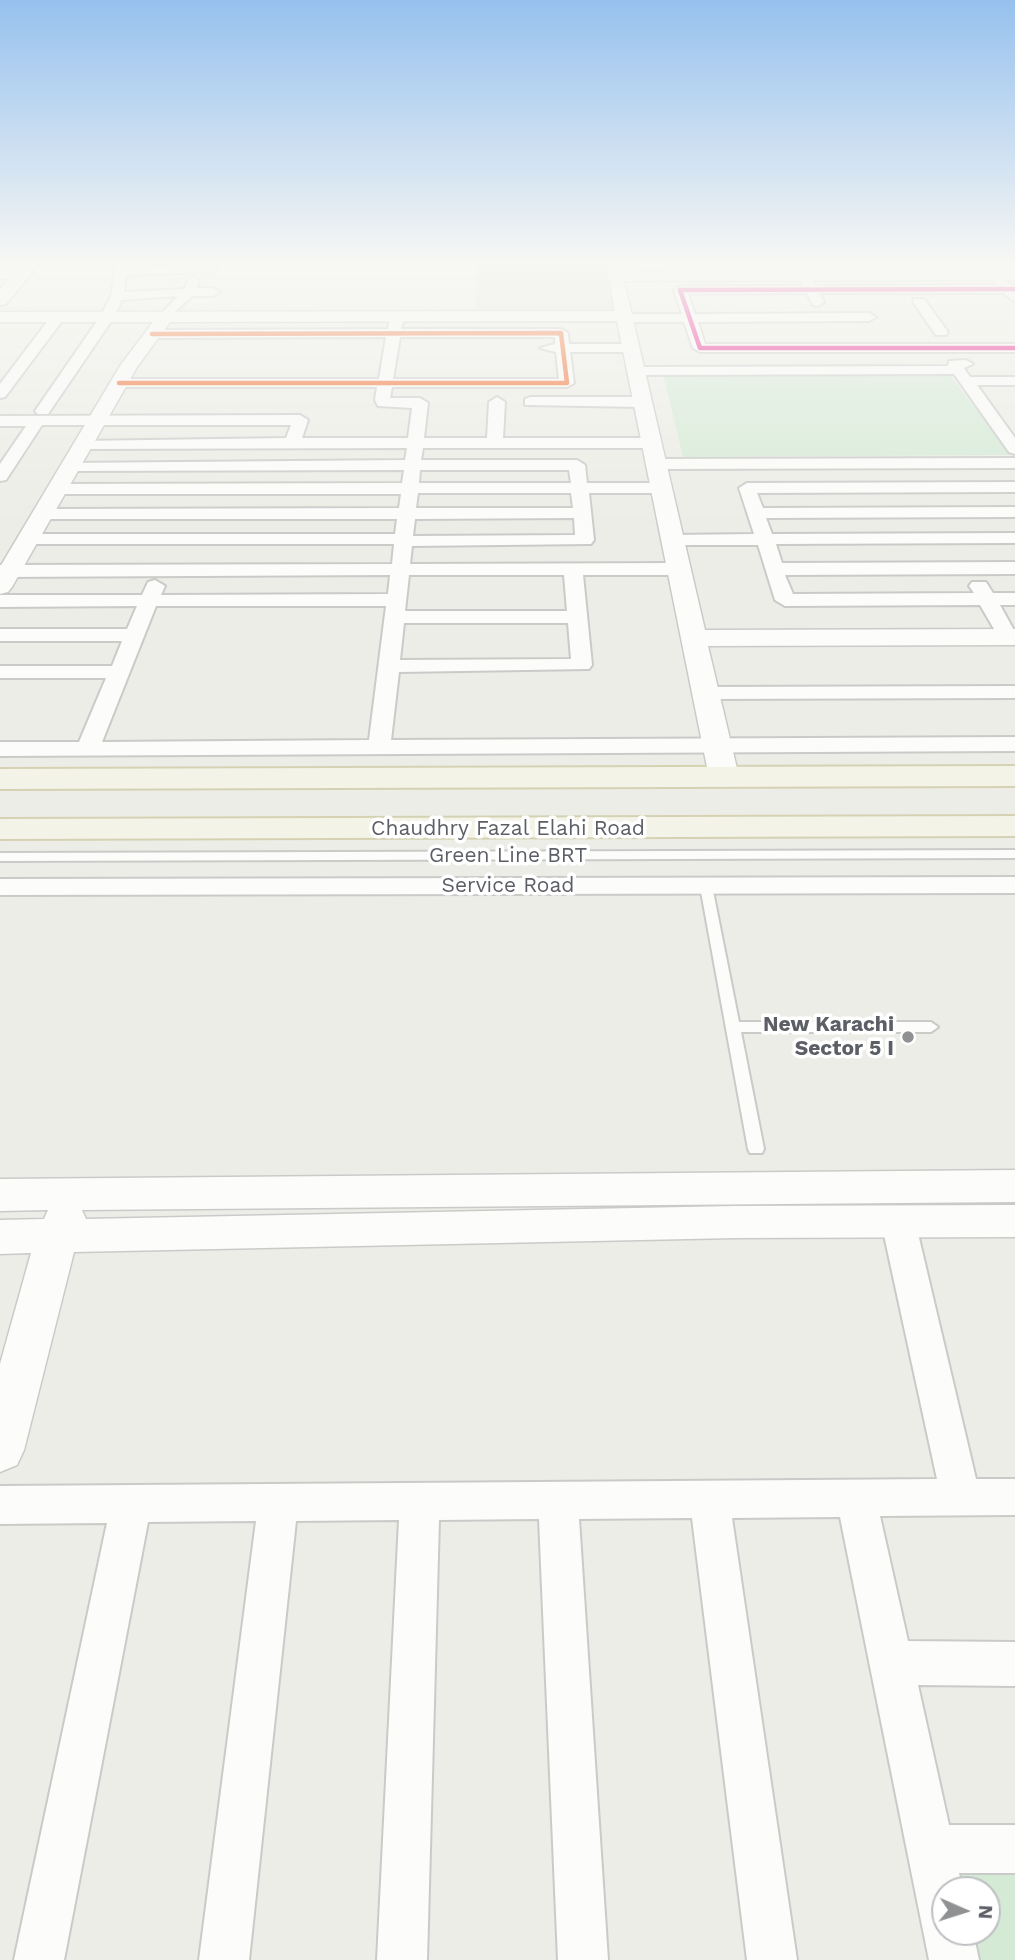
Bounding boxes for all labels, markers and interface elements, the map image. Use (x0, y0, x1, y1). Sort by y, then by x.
street label: Chaudhry Fazal Elahi Road (371, 816, 645, 842)
street label: Green Line BRT (429, 843, 587, 869)
street label: Service Road (442, 873, 574, 899)
place label: New Karachi Sector 5 I (763, 1012, 894, 1062)
marker: New Karachi Sector 5 I (900, 1029, 916, 1045)
north arrow (931, 1876, 1001, 1946)
text: N (974, 1904, 997, 1920)

